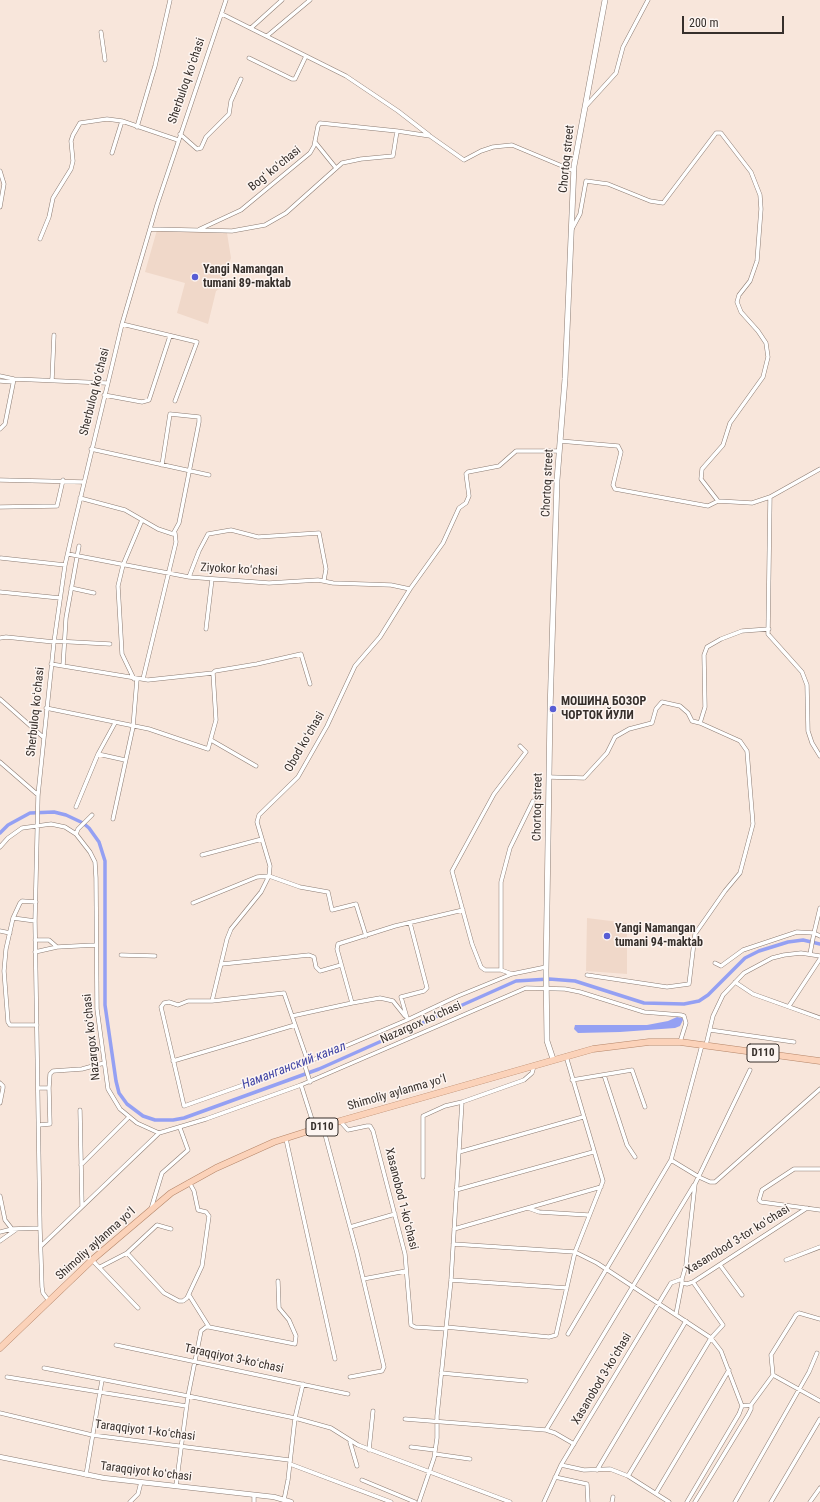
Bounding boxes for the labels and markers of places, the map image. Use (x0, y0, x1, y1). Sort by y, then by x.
place label: Yangi Namangan tumani 89-maktab (203, 263, 291, 291)
marker: Yangi Namangan tumani 89-maktab (190, 272, 200, 282)
place label: МОШИНА БОЗОР ЧОРТОК ЙУЛИ (561, 695, 646, 723)
marker: МОШИНА БОЗОР ЧОРТОК ЙУЛИ (548, 704, 558, 714)
place label: Yangi Namangan tumani 94-maktab (615, 922, 703, 950)
marker: Yangi Namangan tumani 94-maktab (602, 931, 612, 941)

